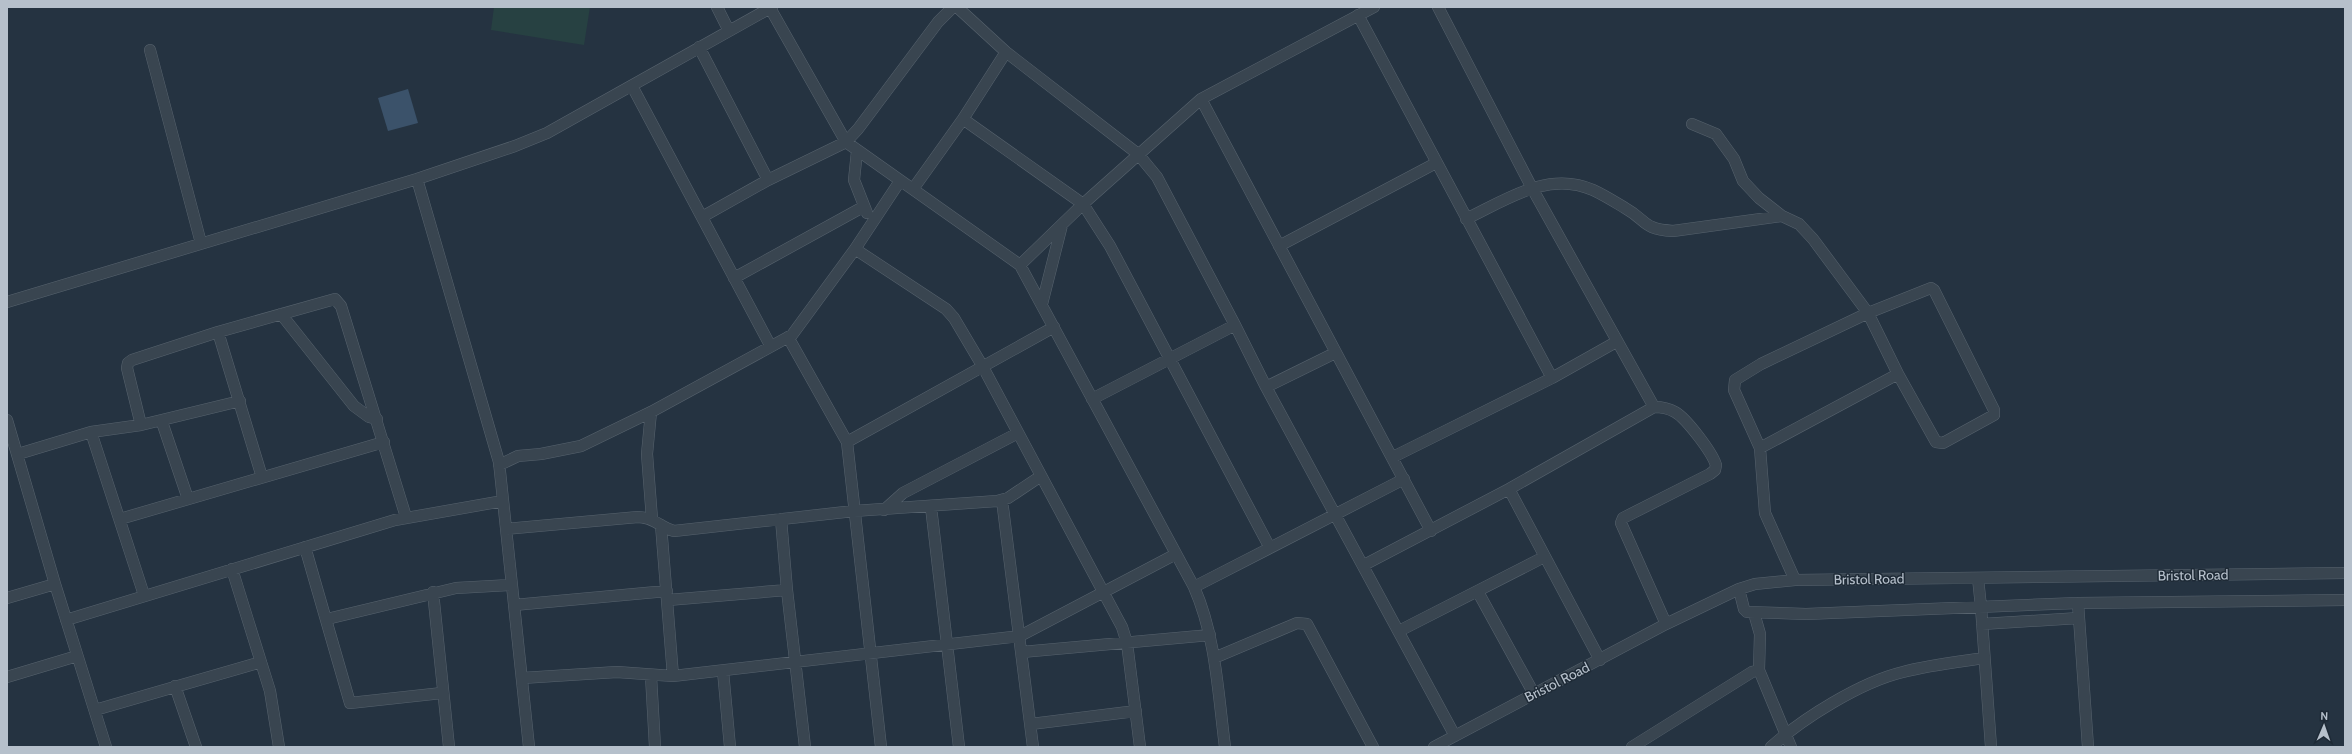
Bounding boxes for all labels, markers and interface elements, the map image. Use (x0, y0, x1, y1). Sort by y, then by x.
street label: Bristol Road (2158, 565, 2228, 585)
street label: Bristol Road (1834, 569, 1904, 589)
street label: Bristol Road (1521, 658, 1593, 706)
north arrow (2304, 706, 2344, 746)
text: N (2320, 709, 2328, 723)

